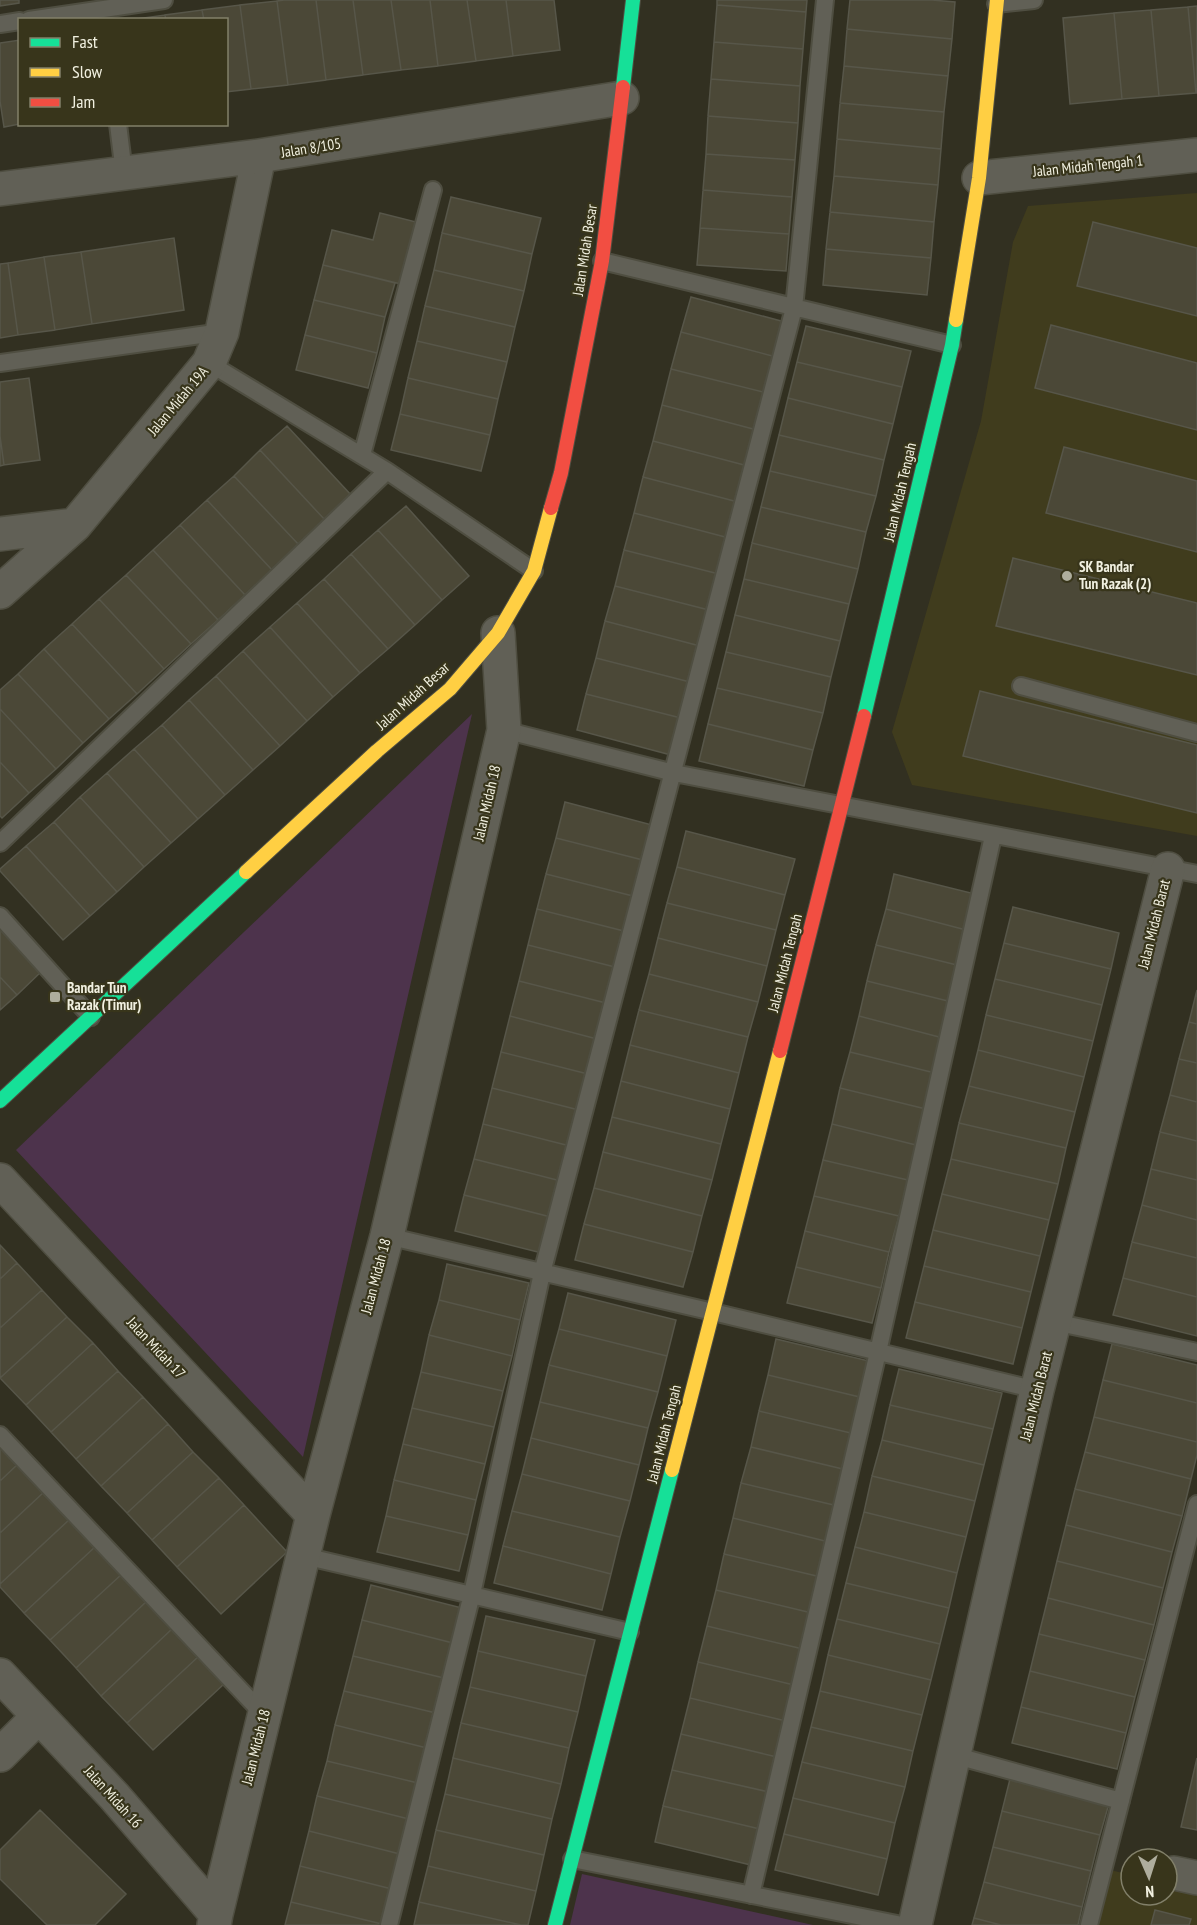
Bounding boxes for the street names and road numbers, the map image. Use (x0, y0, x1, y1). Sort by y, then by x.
street label: Jalan 8/105 (279, 133, 342, 162)
street label: Jalan Midah Tengah 1 (1031, 150, 1144, 181)
street label: Jalan Midah Besar (568, 202, 601, 298)
street label: Jalan Midah 19A (143, 361, 213, 440)
street label: Jalan Midah Tengah (879, 441, 920, 544)
street label: Jalan Midah Besar (371, 657, 454, 734)
street label: Jalan Midah 18 (468, 763, 504, 844)
street label: Jalan Midah Barat (1133, 877, 1174, 971)
street label: Jalan Midah Tengah (763, 912, 806, 1015)
street label: Jalan Midah 18 (356, 1236, 395, 1317)
street label: Jalan Midah 17 (122, 1312, 190, 1382)
street label: Jalan Midah Barat (1015, 1349, 1056, 1443)
street label: Jalan Midah Tengah (642, 1383, 685, 1486)
street label: Jalan Midah 18 (237, 1707, 274, 1788)
street label: Jalan Midah 16 (80, 1761, 147, 1832)

